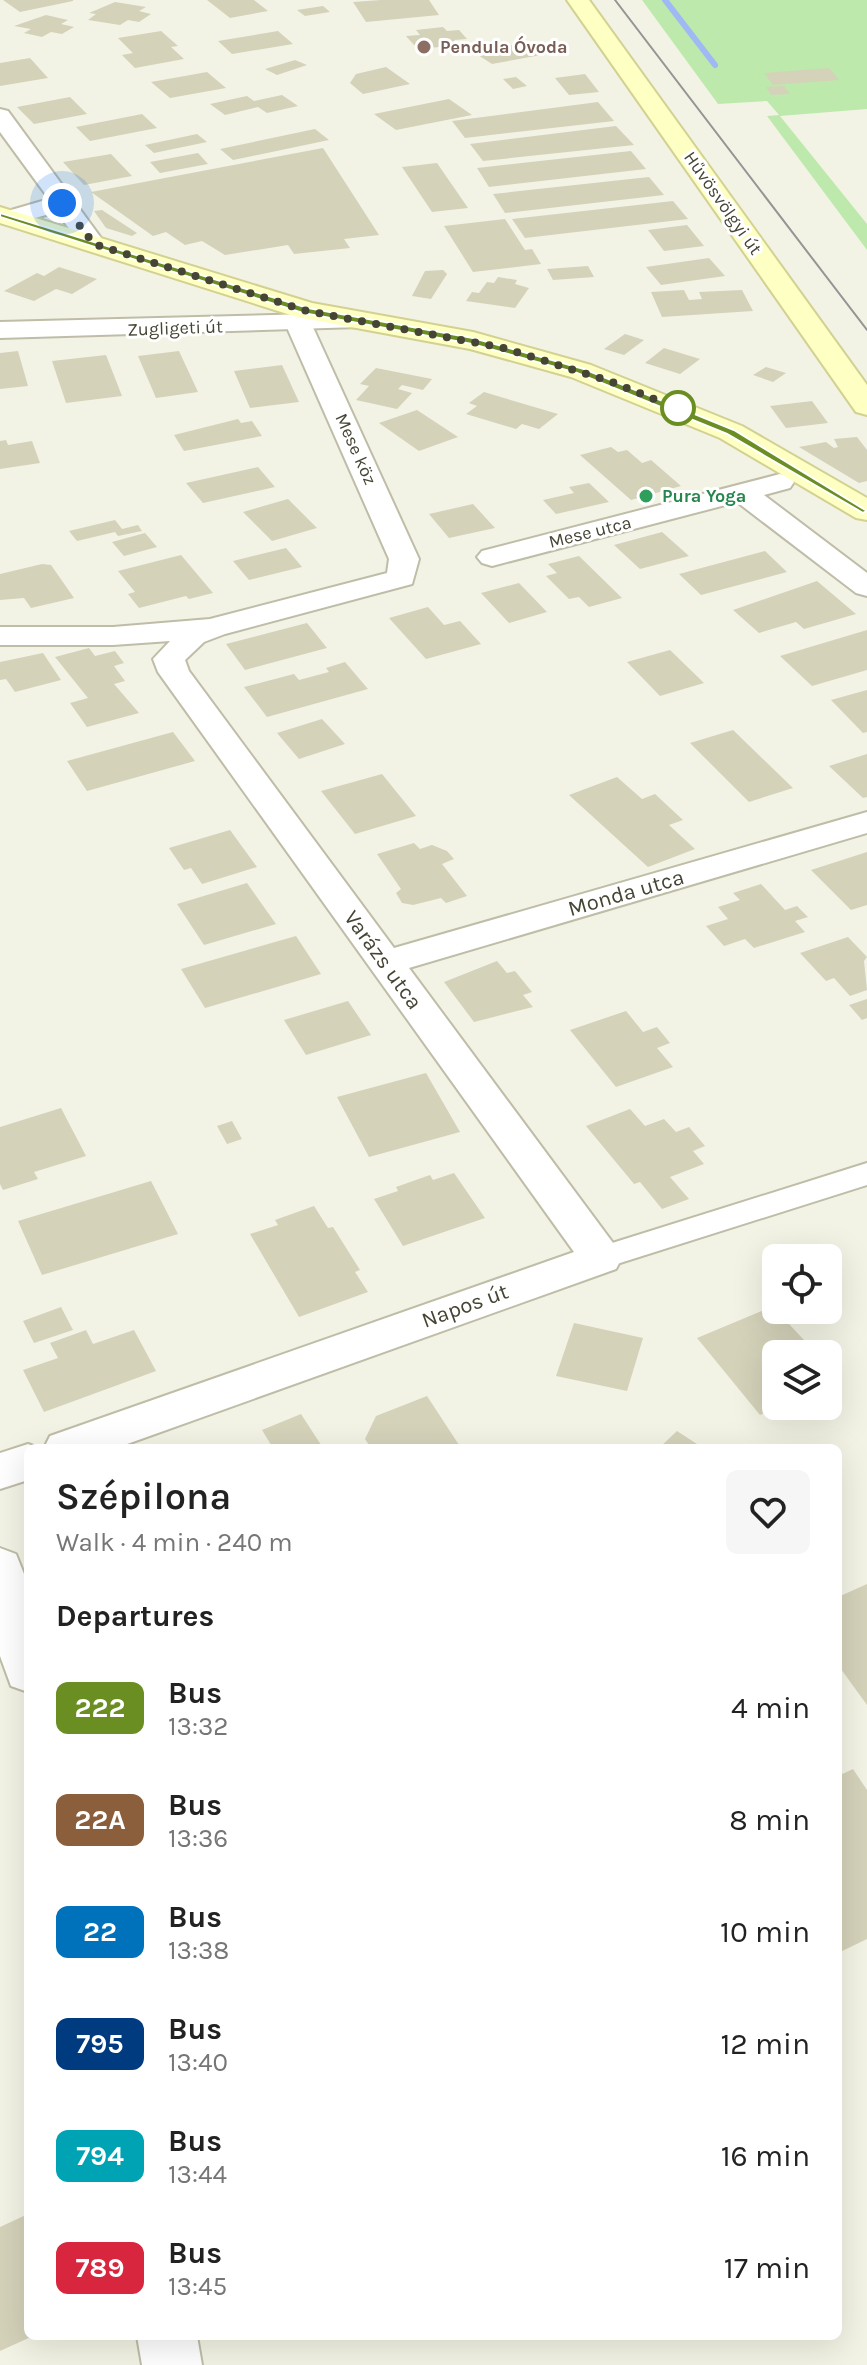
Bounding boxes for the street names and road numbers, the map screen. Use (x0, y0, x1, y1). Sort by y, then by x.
street label: Hűvösvölgyi út (679, 147, 767, 259)
street label: Zugligeti út (127, 315, 223, 341)
street label: Mese köz (330, 410, 382, 488)
street label: Mese utca (546, 511, 634, 553)
street label: Monda utca (565, 864, 687, 922)
street label: Varázs utca (338, 905, 428, 1015)
street label: Napos út (418, 1278, 512, 1334)

